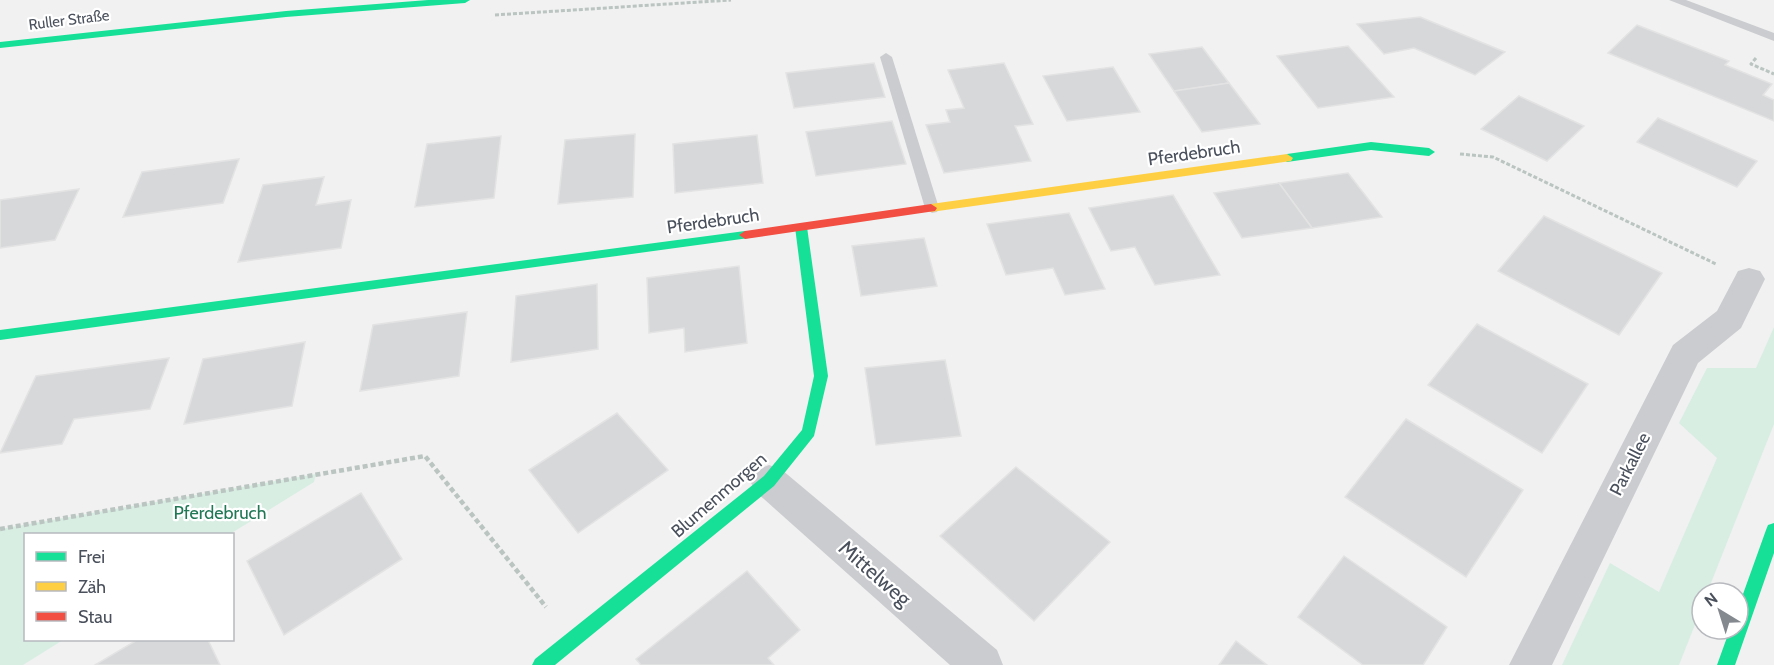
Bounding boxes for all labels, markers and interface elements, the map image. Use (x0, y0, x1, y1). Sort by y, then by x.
street label: Ruller Straße (28, 6, 111, 34)
street label: Pferdebruch (1146, 136, 1242, 170)
street label: Pferdebruch (665, 204, 761, 238)
street label: Parkallee (1605, 429, 1655, 499)
street label: Blumenmorgen (667, 448, 771, 542)
park label: Pferdebruch (174, 502, 267, 524)
legend (24, 533, 234, 641)
street label: Mittelweg (834, 535, 917, 611)
text: Frei (78, 546, 105, 568)
text: Zäh (78, 576, 106, 598)
north arrow (1690, 581, 1750, 641)
text: N (1701, 589, 1721, 611)
text: Stau (78, 606, 112, 628)

